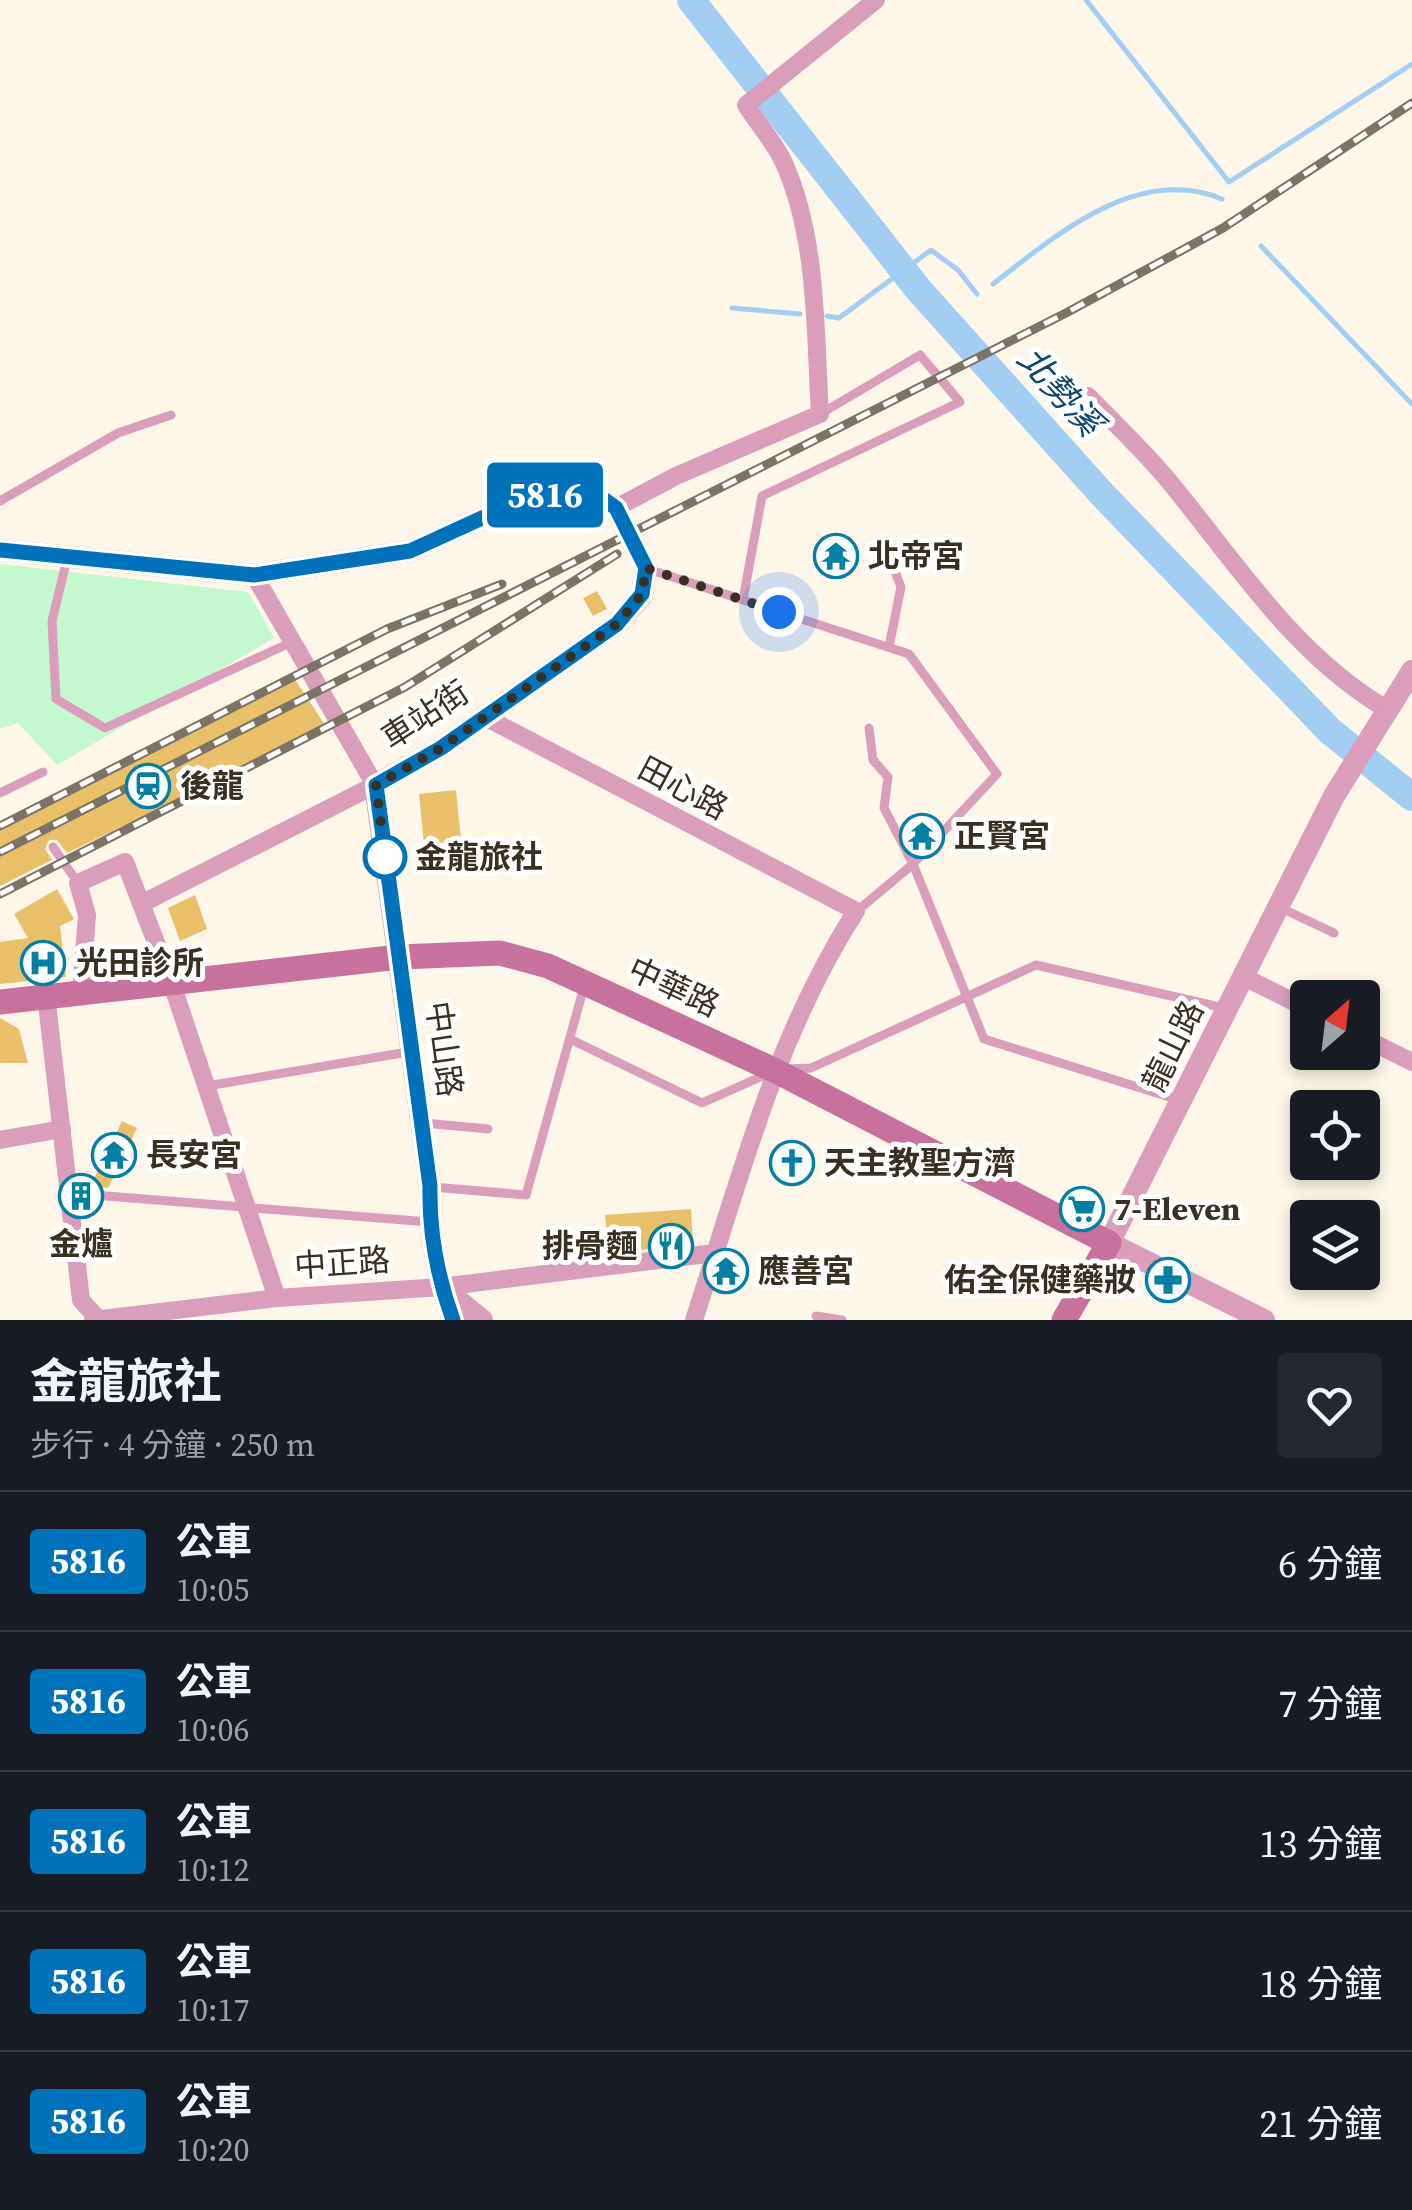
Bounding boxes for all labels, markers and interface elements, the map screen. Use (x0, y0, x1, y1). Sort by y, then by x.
water label: 北勢溪 (1007, 336, 1116, 450)
line badge: 5816 (475, 462, 615, 528)
text: 5816 (507, 471, 583, 519)
temple icon: 北帝宮 (813, 533, 859, 579)
place label: 北帝宮 (868, 534, 964, 578)
your location (754, 587, 804, 637)
street label: 車站街 (373, 670, 477, 760)
street label: 田心路 (630, 746, 736, 830)
station icon: 後龍 (125, 763, 171, 809)
place label: 後龍 (180, 764, 244, 808)
temple icon: 正賢宮 (899, 813, 945, 859)
place label: 正賢宮 (954, 814, 1050, 858)
place label: 金龍旅社 (415, 835, 543, 879)
marker: 金龍旅社 (364, 836, 406, 878)
hospital icon: 光田診所 (20, 940, 66, 986)
place label: 光田診所 (76, 941, 204, 985)
street label: 中華路 (621, 947, 727, 1027)
north arrow (1290, 980, 1380, 1070)
map controls (1290, 980, 1380, 1290)
street label: 龍山路 (1132, 993, 1214, 1099)
street label: 中山路 (416, 998, 472, 1100)
button: locate (1290, 1090, 1380, 1180)
temple icon: 長安宮 (91, 1132, 137, 1178)
place label: 長安宮 (146, 1133, 242, 1177)
church icon: 天主教聖方濟 (769, 1140, 815, 1186)
place label: 天主教聖方濟 (824, 1141, 1016, 1185)
building icon: 金爐 (58, 1173, 104, 1219)
supermarket icon: 7-Eleven (1059, 1186, 1105, 1232)
place label: 7-Eleven (1114, 1187, 1241, 1231)
button: layers (1290, 1200, 1380, 1290)
place label: 金爐 (49, 1222, 113, 1266)
restaurant icon: 排骨麵 (648, 1223, 694, 1269)
place label: 排骨麵 (542, 1224, 638, 1268)
street label: 中正路 (293, 1238, 391, 1288)
temple icon: 應善宮 (703, 1248, 749, 1294)
place label: 應善宮 (758, 1249, 854, 1293)
pharmacy icon: 佑全保健藥妝 (1145, 1257, 1191, 1303)
place label: 佑全保健藥妝 (944, 1258, 1136, 1302)
text: 金龍旅社 (30, 1348, 222, 1414)
button: heart (1277, 1353, 1382, 1458)
text: 步行 · 4 分鐘 · 250 m (30, 1423, 315, 1467)
text: 公車 (176, 1516, 252, 1568)
text: 5816 (50, 1537, 126, 1585)
text: 6 分鐘 (1278, 1538, 1382, 1590)
text: 10:05 (176, 1568, 250, 1612)
text: 公車 (176, 1656, 252, 1708)
text: 5816 (50, 1677, 126, 1725)
text: 7 分鐘 (1278, 1678, 1382, 1730)
text: 10:06 (176, 1708, 250, 1752)
text: 公車 (176, 1796, 252, 1848)
text: 5816 (50, 1817, 126, 1865)
text: 13 分鐘 (1259, 1818, 1382, 1870)
text: 10:12 (176, 1848, 250, 1892)
text: 公車 (176, 1936, 252, 1988)
text: 5816 (50, 1957, 126, 2005)
text: 18 分鐘 (1259, 1958, 1382, 2010)
text: 10:17 (176, 1988, 250, 2032)
text: 公車 (176, 2076, 252, 2128)
text: 5816 (50, 2097, 126, 2145)
text: 21 分鐘 (1259, 2098, 1382, 2150)
text: 10:20 (176, 2128, 250, 2172)

